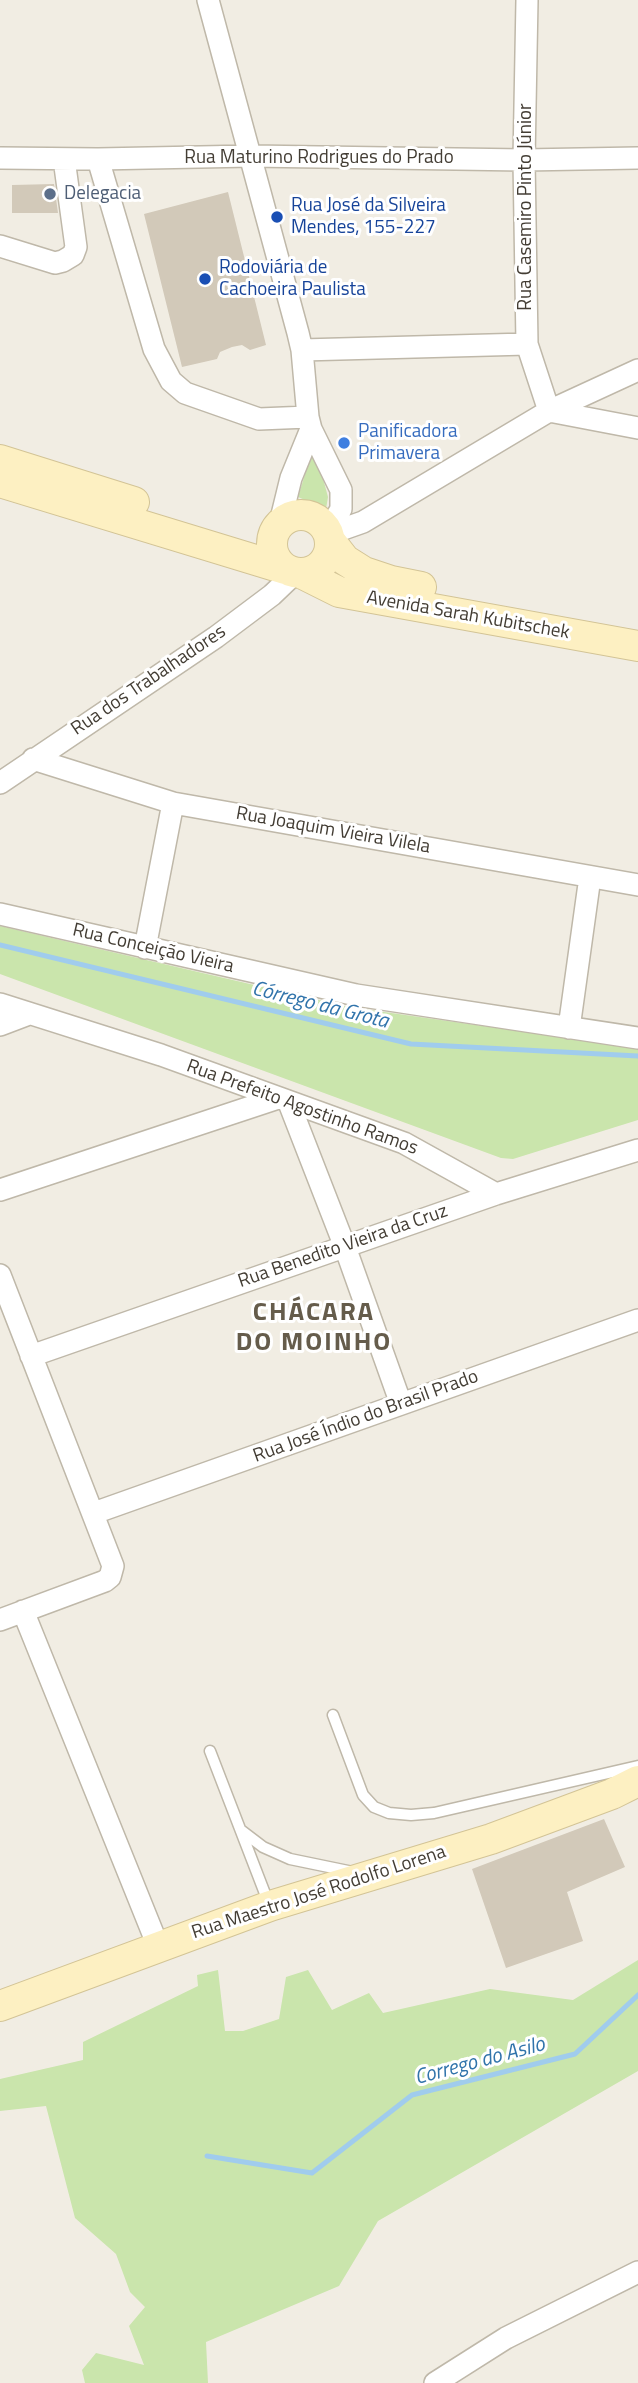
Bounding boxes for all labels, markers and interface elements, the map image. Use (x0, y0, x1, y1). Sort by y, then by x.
street label: Rua Casemiro Pinto Júnior (515, 103, 537, 311)
street label: Rua Maturino Rodrigues do Prado (184, 147, 454, 169)
place label: Delegacia (64, 183, 141, 205)
marker: Delegacia (42, 186, 58, 202)
place label: Rua José da Silveira Mendes, 155-227 (291, 195, 446, 239)
marker: Rua José da Silveira Mendes, 155-227 (269, 209, 285, 225)
place label: Rodoviária de Cachoeira Paulista (219, 257, 366, 301)
marker: Rodoviária de Cachoeira Paulista (197, 271, 213, 287)
place label: Panificadora Primavera (358, 421, 457, 465)
marker: Panificadora Primavera (336, 435, 352, 451)
street label: Avenida Sarah Kubitschek (365, 587, 571, 645)
street label: Rua dos Trabalhadores (67, 621, 231, 741)
street label: Rua Joaquim Vieira Vilela (234, 803, 432, 859)
street label: Rua Conceição Vieira (70, 919, 236, 979)
water label: Córrego da Grota (249, 977, 391, 1035)
street label: Rua Prefeito Agostinho Ramos (183, 1055, 421, 1161)
street label: Rua Benedito Vieira da Cruz (235, 1200, 451, 1294)
district label: CHÁCARA DO MOINHO (237, 1298, 391, 1360)
street label: Rua José Índio do Brasil Prado (250, 1366, 482, 1468)
street label: Rua Maestro José Rodolfo Lorena (189, 1841, 449, 1945)
water label: Corrego do Asilo (412, 2033, 548, 2091)

